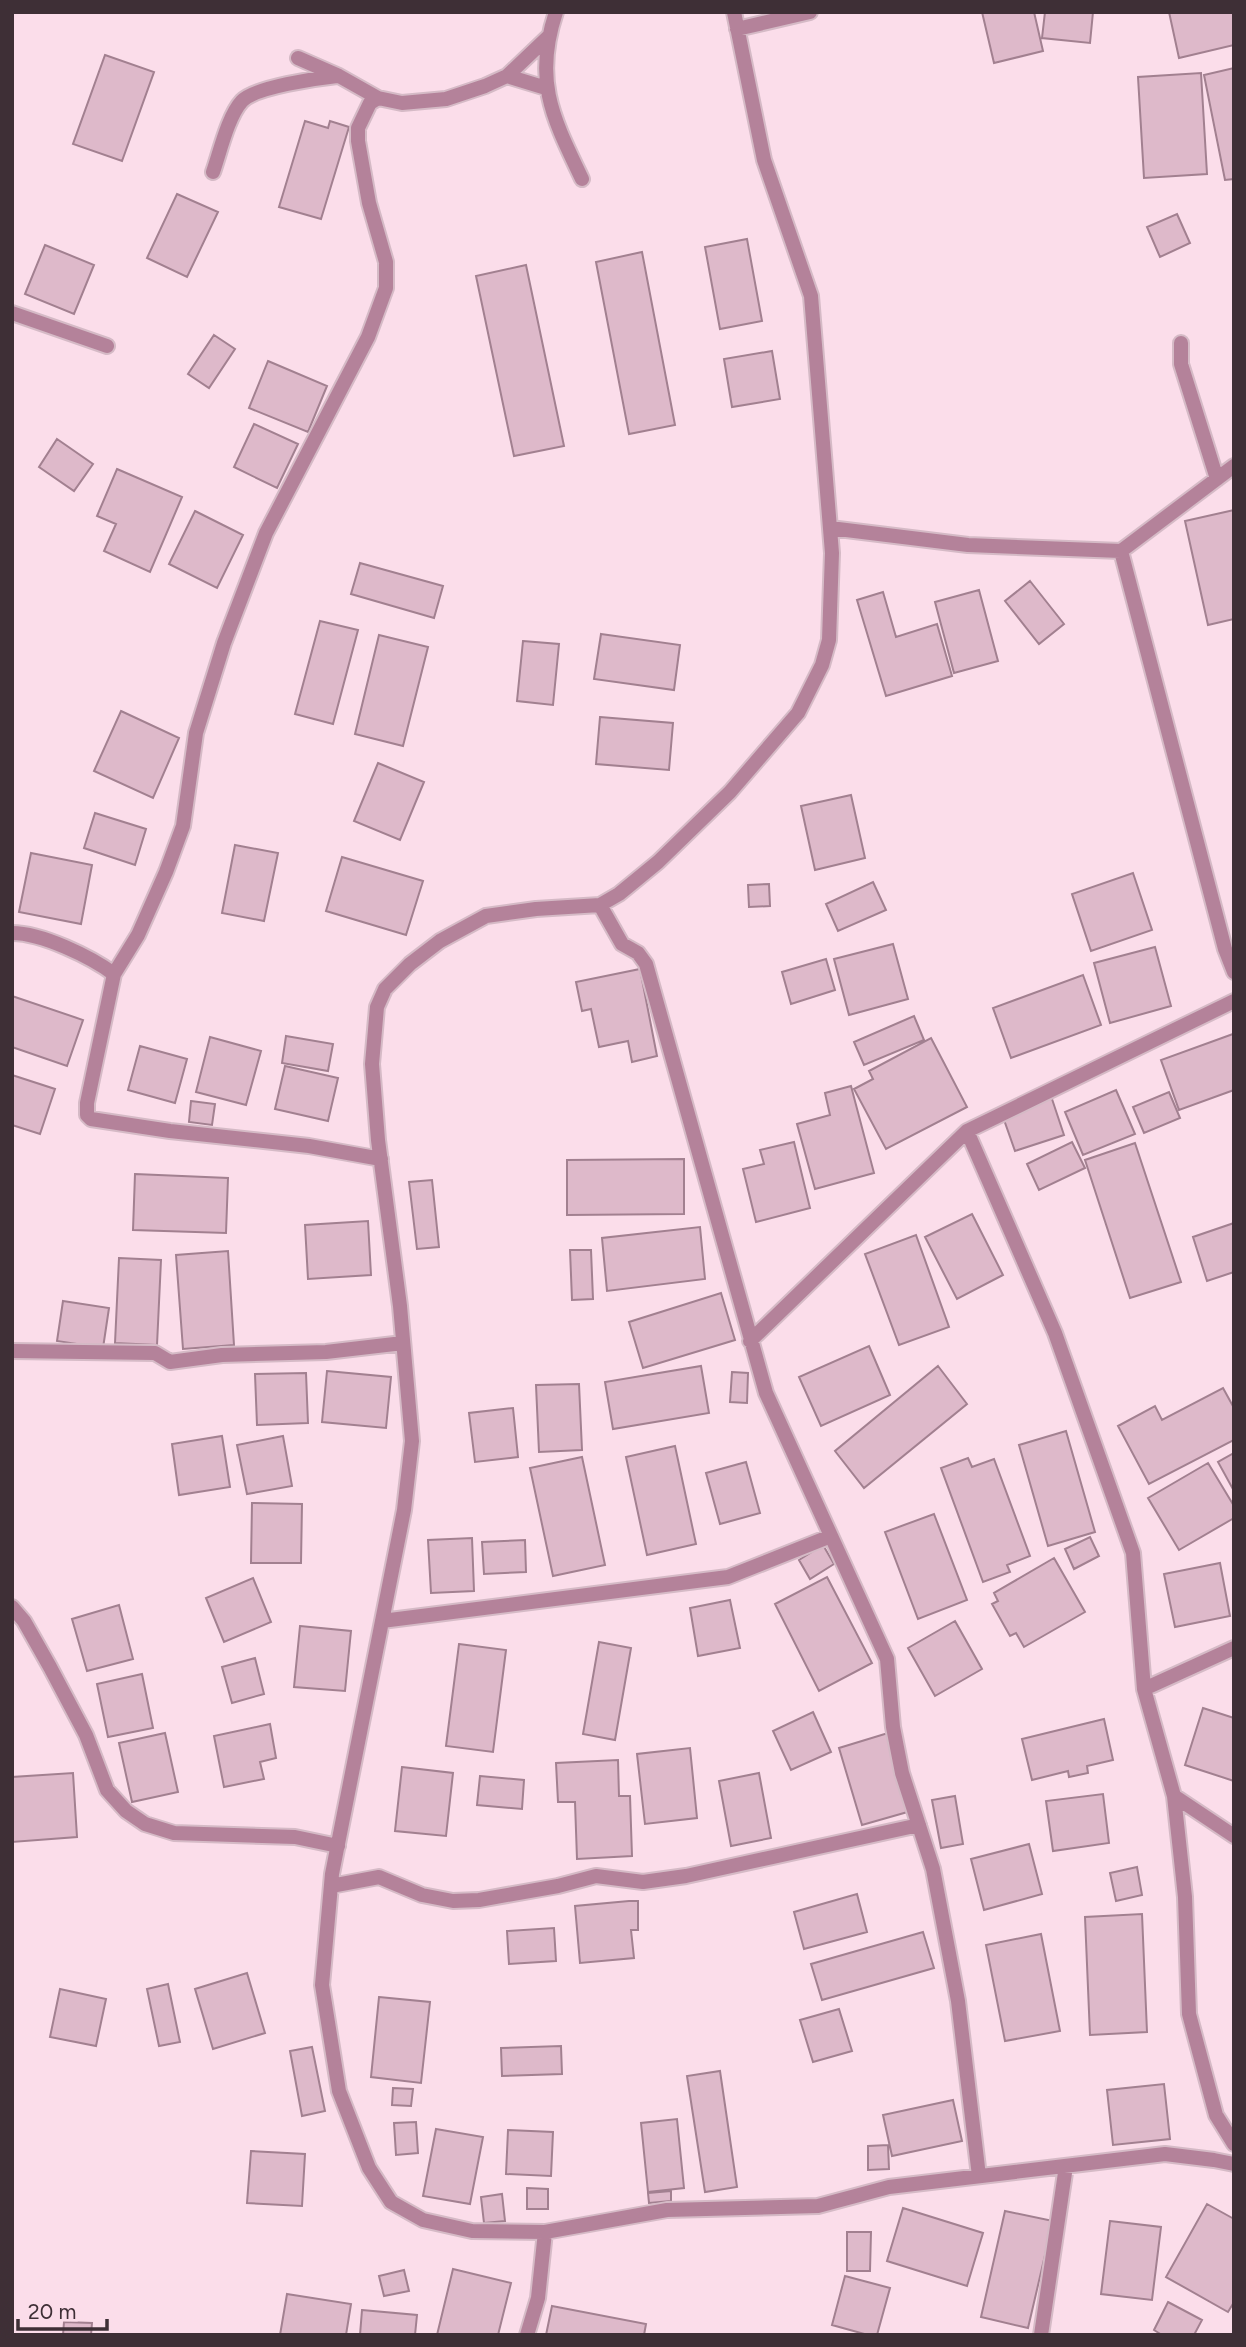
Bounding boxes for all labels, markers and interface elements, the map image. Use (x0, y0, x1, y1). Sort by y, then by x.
scale bar (18, 2288, 107, 2332)
text: 20 m (28, 2299, 76, 2324)

